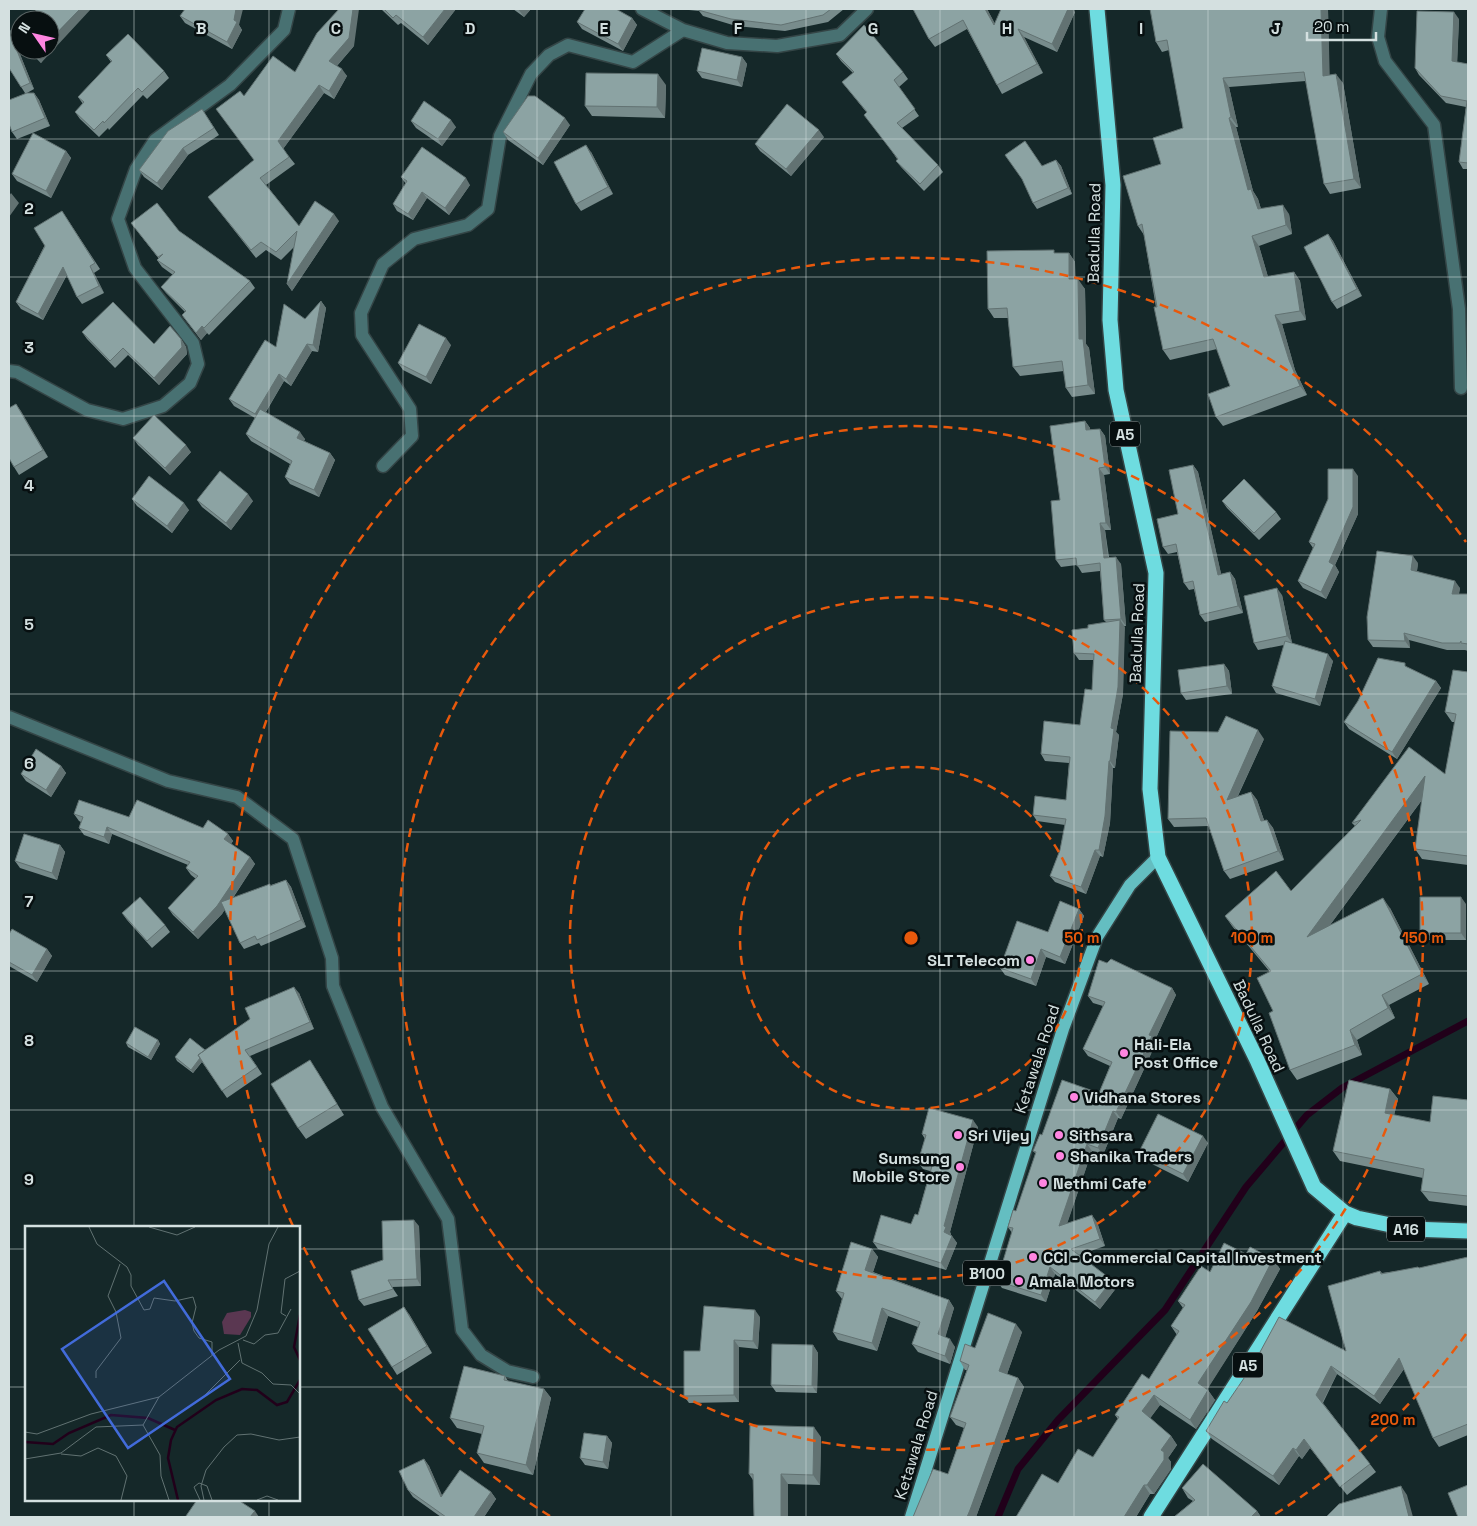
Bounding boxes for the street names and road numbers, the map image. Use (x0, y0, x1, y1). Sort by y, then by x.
street label: Badulla Road (1083, 183, 1105, 283)
road number: A5 (1110, 422, 1140, 446)
street label: Badulla Road (1125, 583, 1149, 683)
street label: Badulla Road (1228, 976, 1290, 1076)
street label: Ketawala Road (1010, 1002, 1064, 1116)
road number: A16 (1387, 1216, 1425, 1242)
road number: B100 (963, 1260, 1011, 1286)
road number: A5 (1233, 1352, 1263, 1378)
street label: Ketawala Road (889, 1388, 943, 1502)

